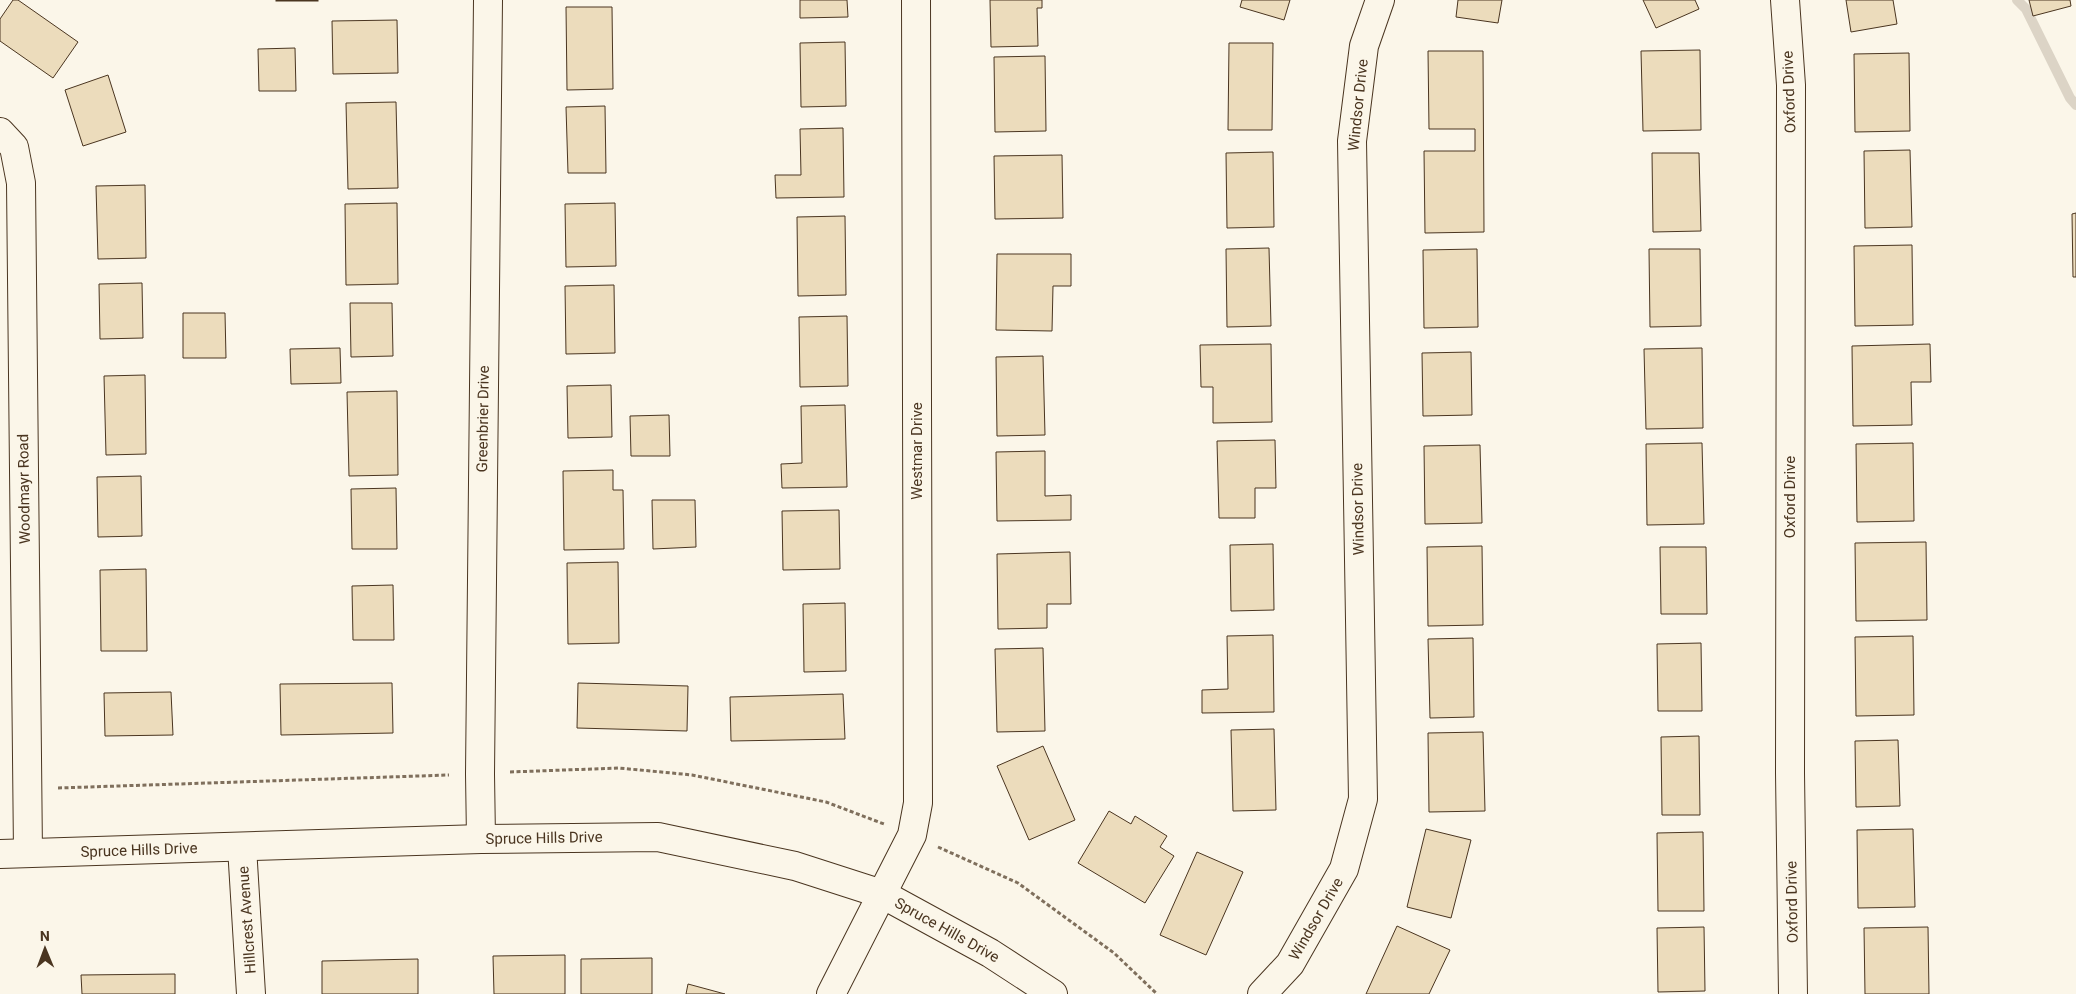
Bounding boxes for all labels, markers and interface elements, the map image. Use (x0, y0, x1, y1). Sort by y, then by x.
street label: Oxford Drive (1779, 50, 1799, 133)
street label: Windsor Drive (1344, 58, 1372, 152)
street label: Greenbrier Drive (473, 365, 493, 473)
street label: Westmar Drive (908, 402, 926, 500)
street label: Woodmayr Road (14, 434, 34, 544)
street label: Oxford Drive (1781, 456, 1799, 538)
street label: Windsor Drive (1348, 463, 1368, 555)
street label: Spruce Hills Drive (485, 828, 603, 848)
street label: Spruce Hills Drive (80, 839, 198, 861)
street label: Oxford Drive (1782, 861, 1802, 943)
street label: Hillcrest Avenue (234, 866, 260, 974)
street label: Windsor Drive (1285, 874, 1347, 964)
street label: Spruce Hills Drive (891, 894, 1003, 966)
north arrow (20, 924, 70, 974)
text: N (40, 928, 50, 944)

